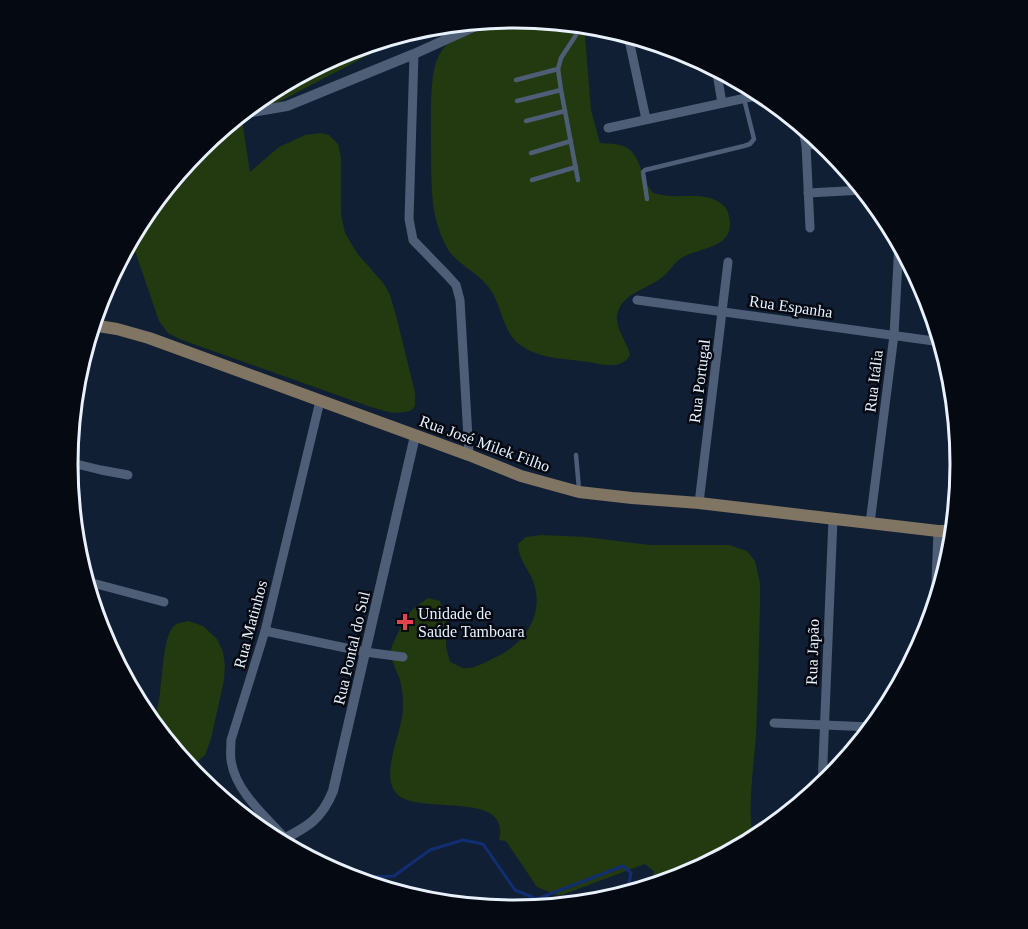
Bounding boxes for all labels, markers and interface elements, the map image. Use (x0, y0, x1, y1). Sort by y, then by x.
street label: Rua Espanha (748, 292, 834, 322)
street label: Rua Portugal (686, 338, 714, 424)
street label: Rua Itália (861, 349, 886, 413)
street label: Rua José Milek Filho (417, 412, 552, 475)
street label: Rua Matinhos (231, 578, 270, 670)
street label: Rua Pontal do Sul (330, 589, 373, 707)
place label: Unidade de Saúde Tamboara (418, 605, 525, 640)
marker: Unidade de Saúde Tamboara (396, 613, 414, 631)
street label: Rua Japão (803, 619, 823, 685)

